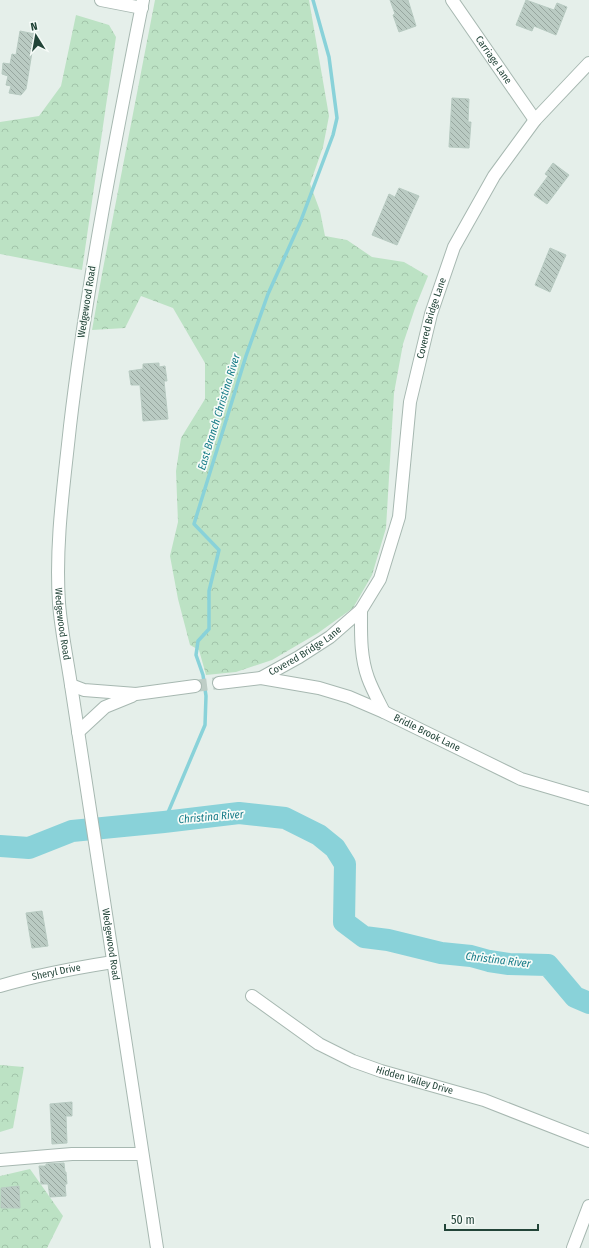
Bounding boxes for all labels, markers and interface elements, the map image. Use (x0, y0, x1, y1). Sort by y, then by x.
north arrow (16, 16, 56, 56)
text: N (30, 20, 39, 34)
street label: Carriage Lane (473, 34, 514, 86)
street label: Wedgewood Road (75, 265, 99, 339)
street label: Covered Bridge Lane (415, 276, 449, 360)
water label: East Branch Christina River (195, 351, 243, 472)
street label: Wedgewood Road (52, 587, 73, 661)
street label: Covered Bridge Lane (267, 624, 344, 678)
street label: Bridle Brook Lane (392, 712, 462, 754)
water label: Christina River (178, 808, 245, 826)
street label: Wedgewood Road (99, 907, 122, 981)
water label: Christina River (465, 950, 532, 971)
street label: Sheryl Drive (31, 962, 82, 983)
street label: Hidden Valley Drive (374, 1064, 455, 1097)
scale bar (445, 1206, 538, 1232)
text: 50 m (451, 1213, 475, 1227)

